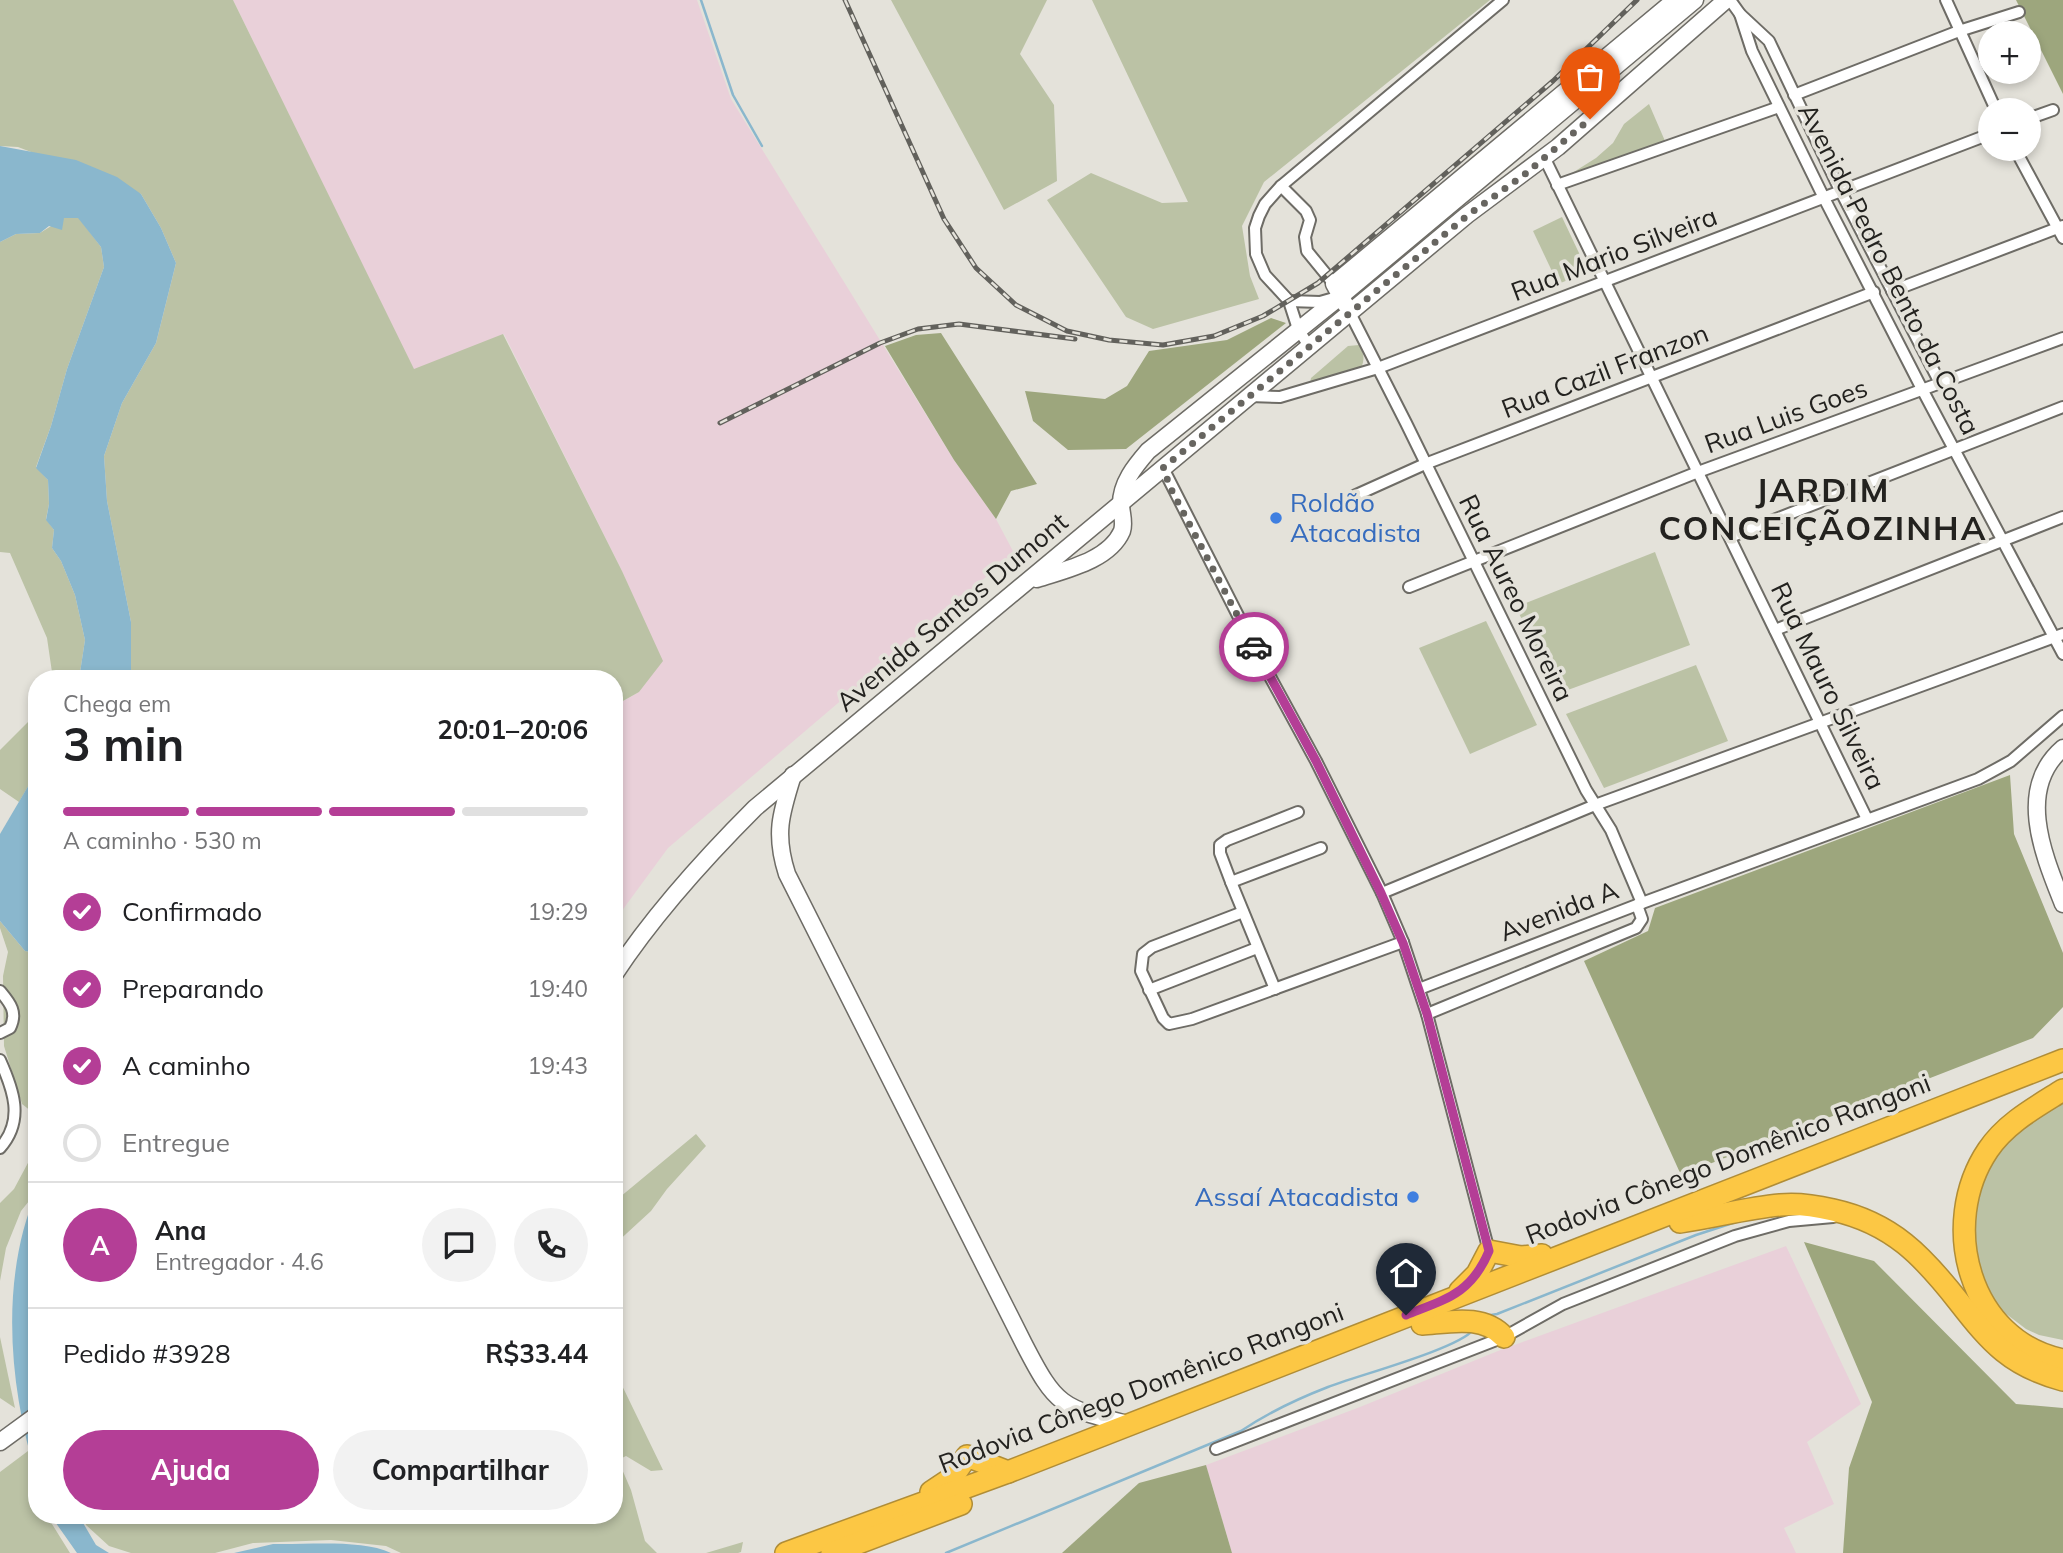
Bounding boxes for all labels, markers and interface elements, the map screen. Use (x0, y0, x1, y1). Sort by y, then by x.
map controls (1978, 21, 2041, 161)
button: + (1978, 21, 2041, 84)
pin (1560, 47, 1620, 119)
icon: bag (1571, 58, 1609, 96)
street label: Avenida Pedro Bento da Costa (1791, 98, 1988, 440)
button: − (1978, 98, 2041, 161)
street label: Rua Mario Silveira (1506, 199, 1721, 308)
street label: Rua Cazil Franzon (1497, 316, 1713, 425)
street label: Rua Luis Goes (1700, 371, 1872, 460)
district label: JARDIM CONCEIÇÃOZINHA (1659, 469, 1987, 548)
place label: Roldão Atacadista (1290, 486, 1421, 549)
street label: Rua Aureo Moreira (1452, 489, 1581, 707)
street label: Avenida Santos Dumont (829, 505, 1074, 718)
marker: Roldão Atacadista (1268, 510, 1284, 526)
street label: Rua Mauro Silveira (1764, 577, 1893, 795)
courier (1219, 612, 1289, 682)
icon: car (1235, 628, 1273, 666)
text: Chega em (63, 689, 171, 718)
text: 20:01–20:06 (437, 713, 588, 746)
text: 3 min (63, 715, 184, 773)
text: A caminho · 530 m (63, 826, 262, 855)
street label: Avenida A (1495, 873, 1623, 948)
icon: check (63, 893, 101, 931)
text: Confirmado (122, 895, 262, 928)
text: 19:29 (528, 897, 588, 926)
icon: check (63, 970, 101, 1008)
text: Preparando (122, 972, 264, 1005)
text: 19:40 (528, 974, 588, 1003)
icon: check (63, 1047, 101, 1085)
text: A caminho (122, 1049, 251, 1082)
text: 19:43 (528, 1051, 588, 1080)
street label: Rodovia Cônego Domênico Rangoni (1521, 1066, 1935, 1251)
text: Entregue (122, 1126, 230, 1159)
place label: Assaí Atacadista (1195, 1180, 1399, 1213)
marker: Assaí Atacadista (1405, 1189, 1421, 1205)
button: chat (422, 1208, 496, 1282)
button: phone (514, 1208, 588, 1282)
text: Ana (155, 1214, 206, 1247)
text: A (90, 1229, 110, 1262)
pin (1376, 1243, 1436, 1315)
text: Entregador · 4.6 (155, 1247, 324, 1276)
icon: home (1387, 1254, 1425, 1292)
street label: Rodovia Cônego Domênico Rangoni (934, 1295, 1348, 1480)
text: Pedido #3928 (63, 1337, 231, 1370)
text: R$33.44 (485, 1337, 588, 1370)
button: Ajuda (63, 1430, 319, 1510)
button: Compartilhar (333, 1430, 588, 1510)

